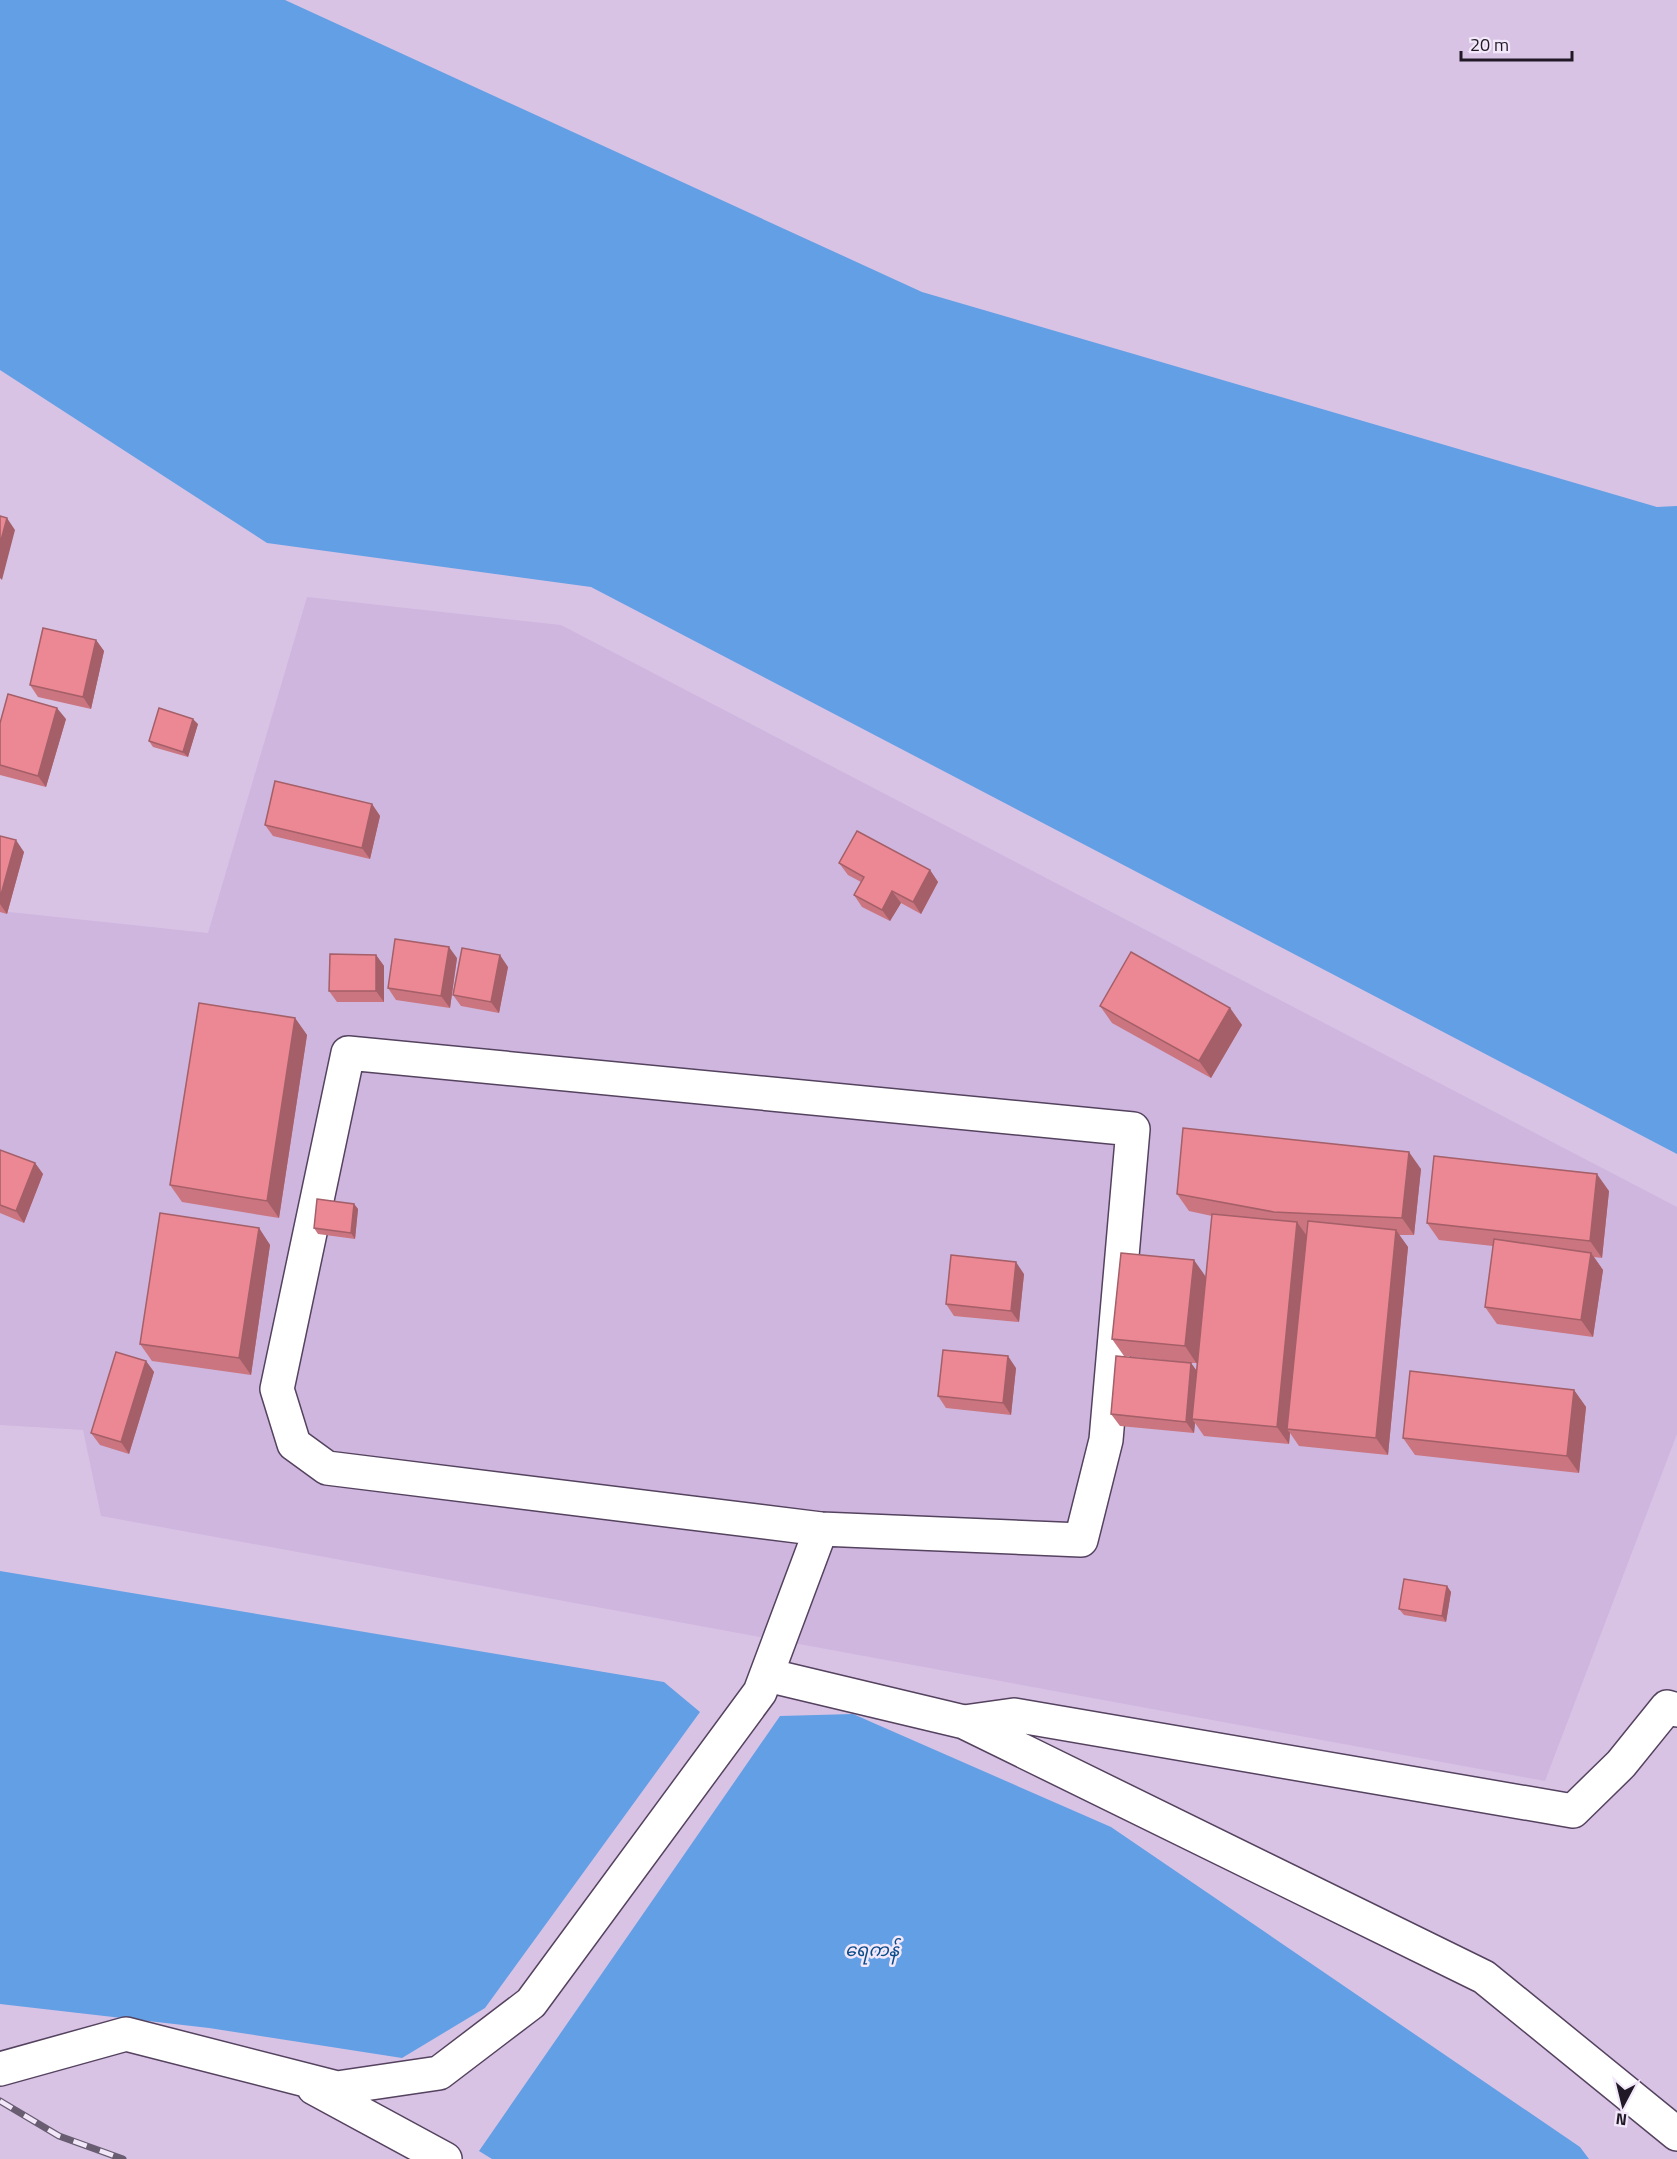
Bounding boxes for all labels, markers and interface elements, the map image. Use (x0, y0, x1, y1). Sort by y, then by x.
scale bar (1461, 24, 1572, 62)
text: 20 m (1470, 31, 1509, 58)
water label: ရေကန် (845, 1936, 902, 1965)
north arrow (1593, 2075, 1653, 2135)
text: N (1614, 2107, 1628, 2132)

